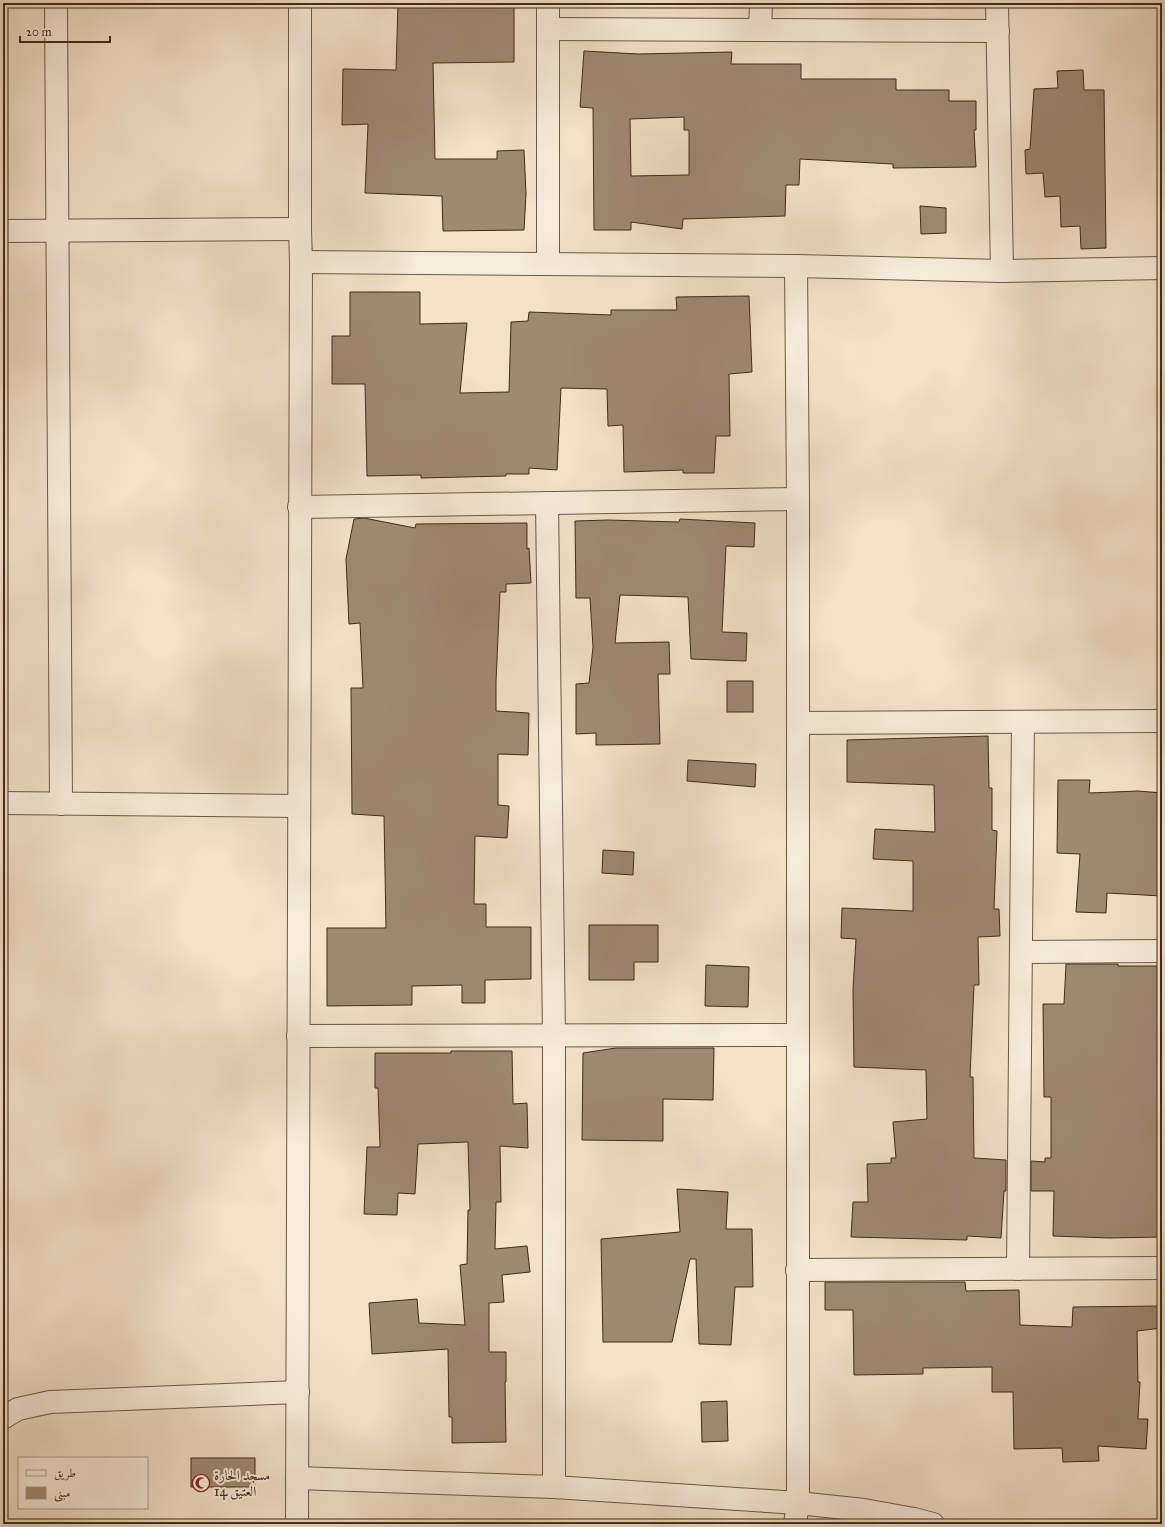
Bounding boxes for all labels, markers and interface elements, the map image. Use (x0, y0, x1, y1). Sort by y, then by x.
scale bar (20, 18, 110, 44)
text: 20 m (26, 25, 52, 39)
legend (18, 1457, 148, 1509)
text: طريق (54, 1466, 76, 1481)
place label: مسجد الحارة 14 العتيق (214, 1467, 270, 1500)
mosque icon: مسجد الحارة 14 العتيق (191, 1473, 211, 1493)
text: مبنى (54, 1486, 70, 1502)

